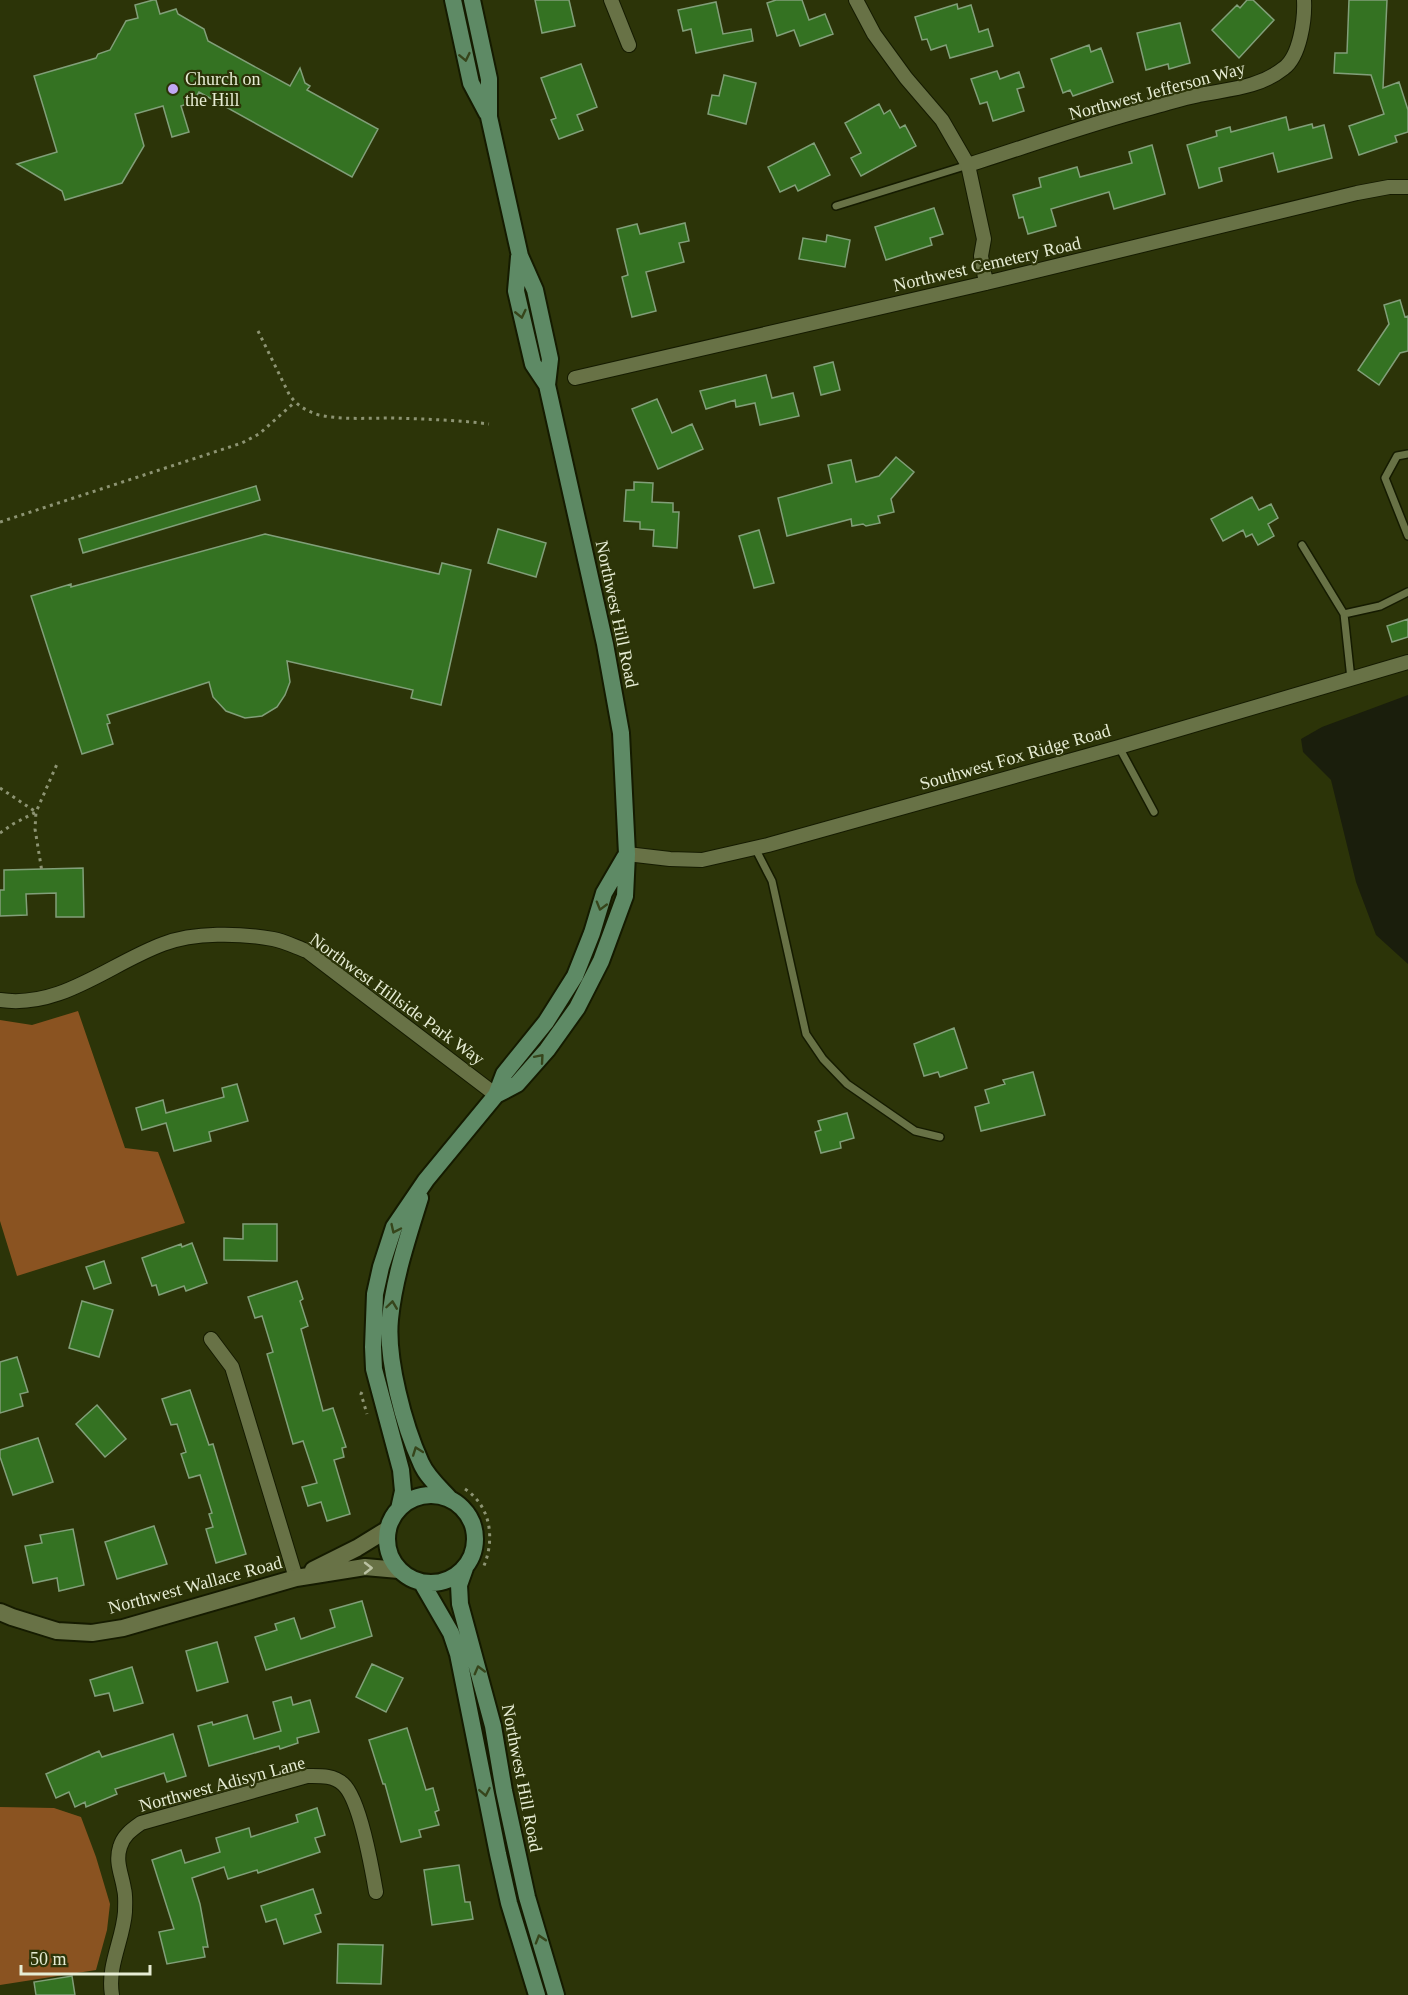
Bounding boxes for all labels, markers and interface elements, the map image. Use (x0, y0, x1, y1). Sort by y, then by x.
one-way arrow (458, 52, 471, 62)
street label: Northwest Jefferson Way (1067, 58, 1247, 124)
place label: Church on the Hill (185, 69, 261, 110)
marker: Church on the Hill (166, 82, 180, 96)
street label: Northwest Cemetery Road (891, 233, 1083, 295)
one-way arrow (514, 309, 527, 319)
street label: Northwest Hill Road (592, 539, 642, 689)
street label: Southwest Fox Ridge Road (917, 720, 1113, 794)
one-way arrow (596, 900, 608, 911)
street label: Northwest Hillside Park Way (306, 929, 488, 1069)
one-way arrow (533, 1054, 544, 1065)
one-way arrow (390, 1223, 402, 1234)
one-way arrow (385, 1300, 397, 1309)
one-way arrow (411, 1446, 424, 1457)
street label: Northwest Wallace Road (106, 1552, 284, 1618)
one-way arrow (364, 1562, 373, 1574)
one-way arrow (474, 1665, 486, 1675)
street label: Northwest Hill Road (498, 1702, 546, 1854)
street label: Northwest Adisyn Lane (137, 1752, 307, 1816)
one-way arrow (478, 1786, 491, 1796)
one-way arrow (535, 1934, 547, 1945)
scale bar (21, 1938, 150, 1976)
text: 50 m (30, 1949, 67, 1969)

